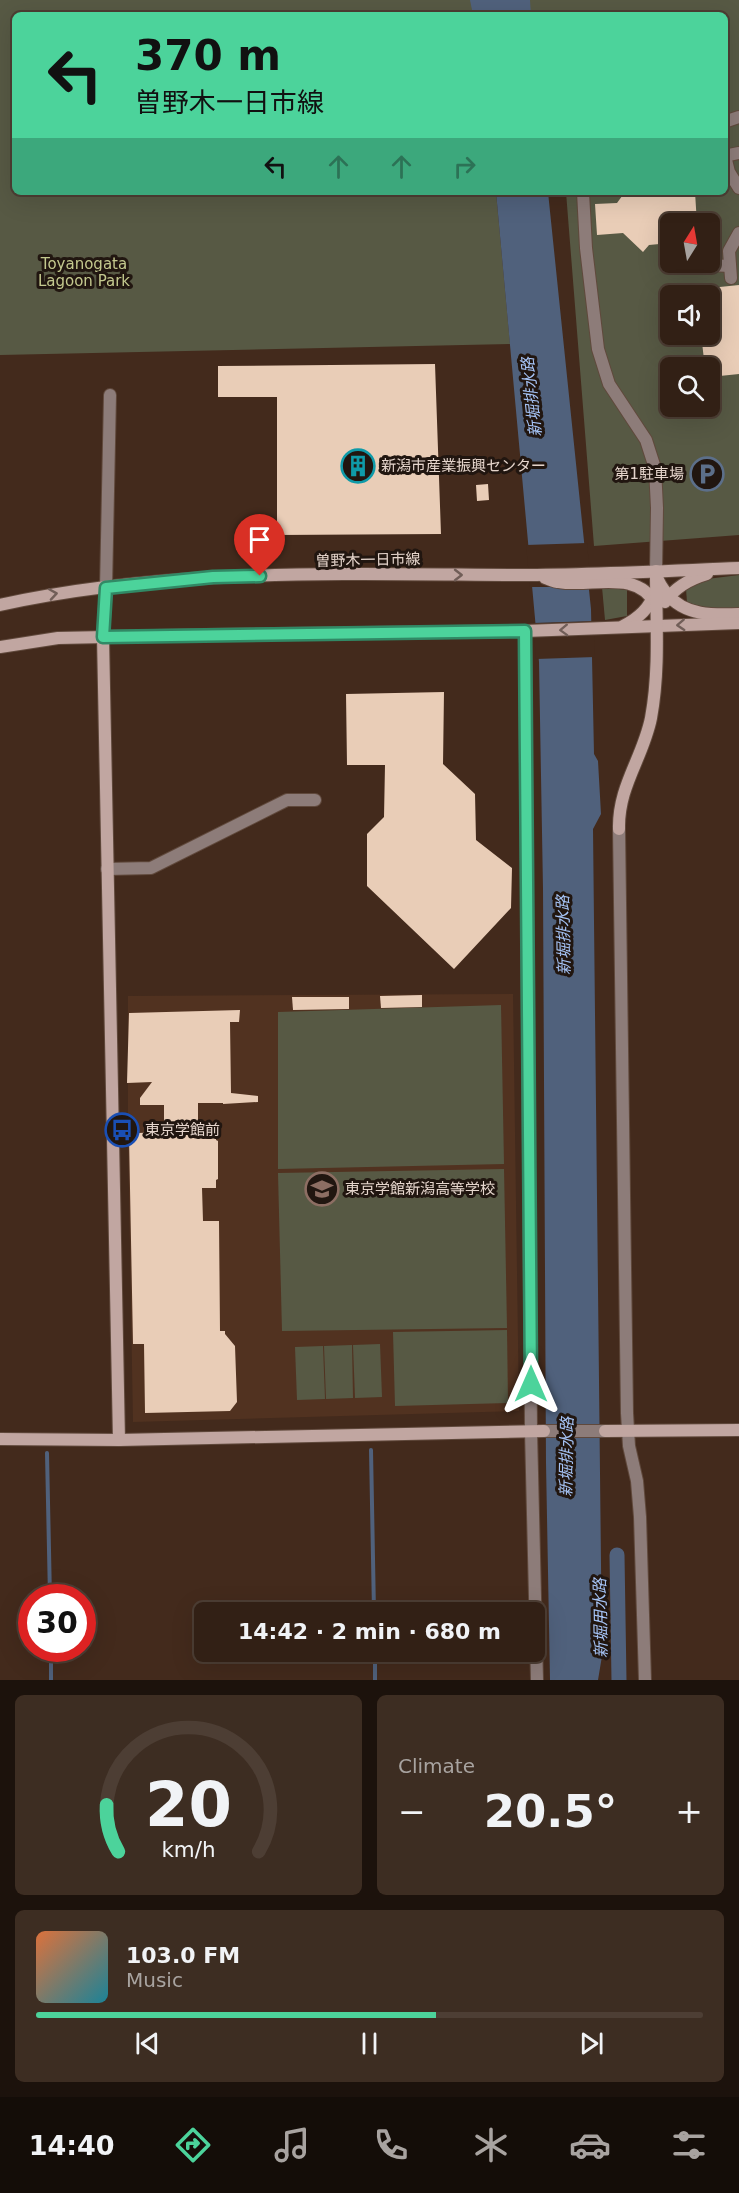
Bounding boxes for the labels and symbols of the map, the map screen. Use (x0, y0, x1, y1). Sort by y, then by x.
north arrow (660, 213, 720, 273)
park label: Toyanogata Lagoon Park (38, 255, 130, 290)
water label: 新堀排水路 (518, 354, 545, 438)
building icon: 新潟市産業振興センター (340, 448, 376, 484)
parking icon: 第1駐車場 (689, 456, 725, 492)
place label: 新潟市産業振興センター (381, 457, 546, 475)
place label: 第1駐車場 (614, 465, 684, 483)
pin (234, 514, 285, 576)
street label: 曽野木一日市線 (315, 550, 421, 570)
one-way arrow (454, 568, 463, 581)
one-way arrow (48, 588, 57, 600)
one-way arrow (676, 619, 685, 632)
one-way arrow (560, 624, 569, 636)
water label: 新堀排水路 (553, 893, 574, 975)
bus stop icon: 東京学館前 (104, 1112, 140, 1148)
place label: 東京学館前 (145, 1121, 220, 1139)
school or university icon: 東京学館新潟高等学校 (304, 1171, 340, 1207)
place label: 東京学館新潟高等学校 (345, 1180, 495, 1198)
position arrow (499, 1352, 563, 1416)
water label: 新堀排水路 (556, 1415, 577, 1497)
water label: 新堀用水路 (590, 1576, 611, 1658)
speed limit sign: 30 (18, 1584, 96, 1662)

